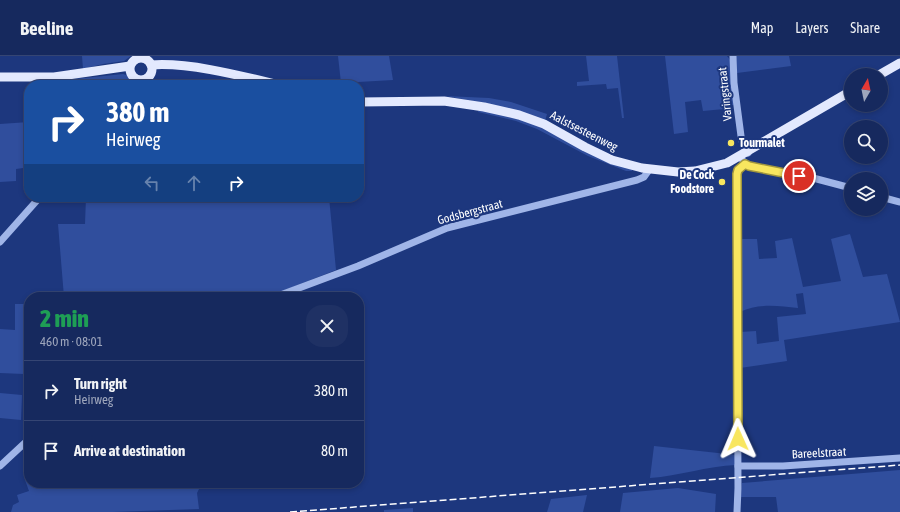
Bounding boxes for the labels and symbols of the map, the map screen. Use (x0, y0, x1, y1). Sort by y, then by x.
street label: Varingstraat (715, 66, 735, 122)
north arrow (844, 68, 888, 112)
street label: Aalstsesteenweg (548, 108, 621, 154)
place label: Tourmalet (739, 136, 785, 150)
marker: Tourmalet (726, 138, 736, 148)
pin (782, 159, 816, 193)
place label: De Cock Foodstore (670, 168, 715, 196)
marker: De Cock Foodstore (717, 177, 727, 187)
street label: Godsbergstraat (436, 196, 505, 227)
position arrow (717, 418, 759, 460)
street label: Bareelstraat (791, 445, 847, 461)

